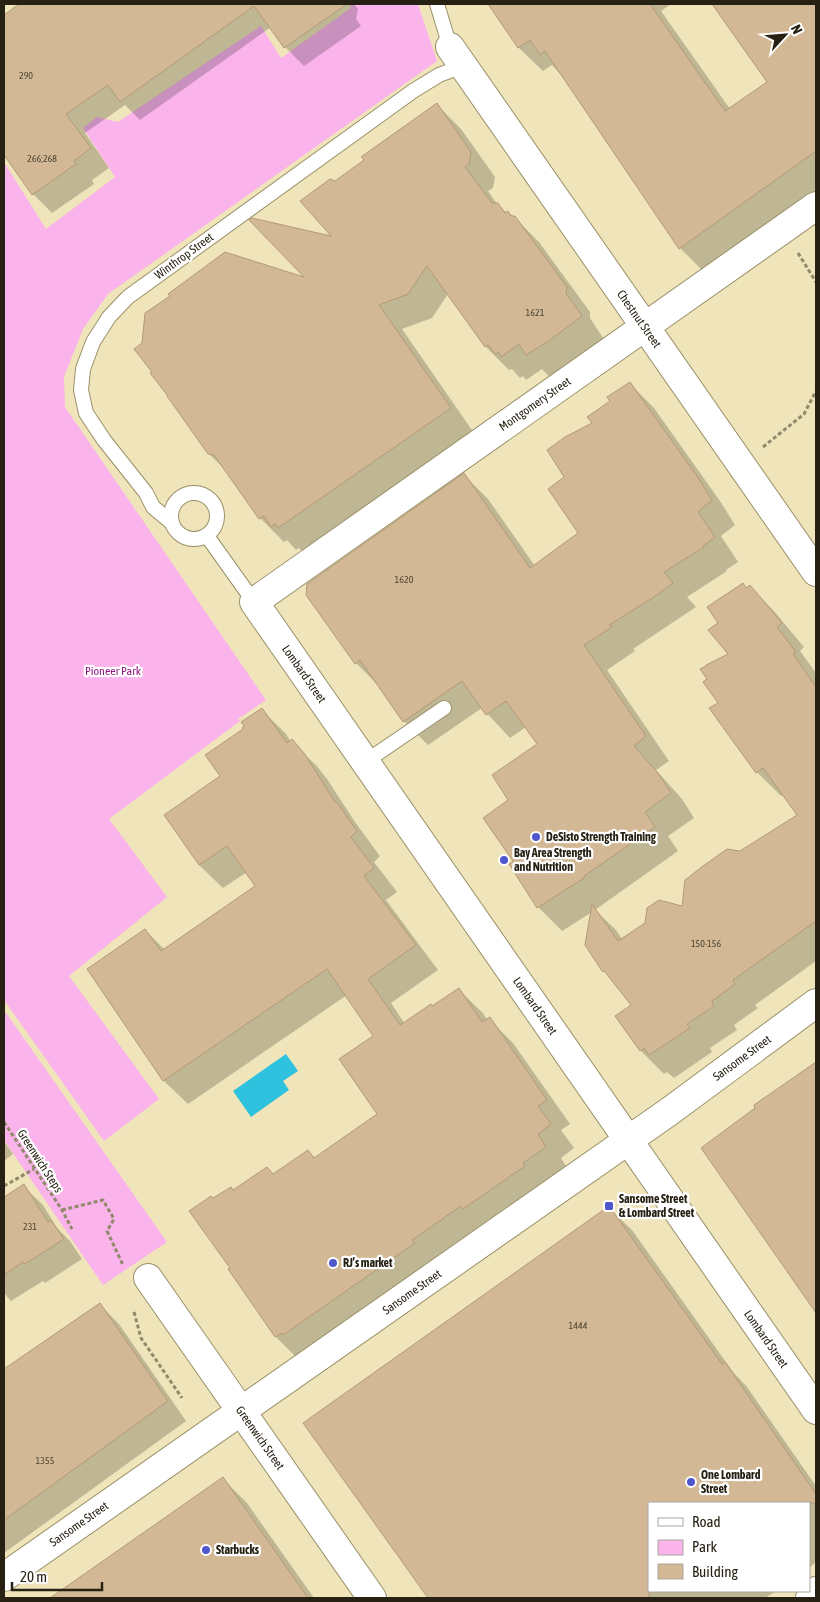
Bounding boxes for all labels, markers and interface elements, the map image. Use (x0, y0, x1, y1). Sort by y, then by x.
north arrow (760, 10, 810, 60)
text: N (788, 22, 806, 37)
house number: 290 (19, 70, 33, 81)
house number: 266;268 (27, 153, 57, 164)
street label: Winthrop Street (152, 230, 217, 282)
street label: Chestnut Street (614, 287, 664, 351)
house number: 1621 (526, 307, 545, 318)
street label: Montgomery Street (497, 374, 574, 434)
house number: 1620 (395, 574, 414, 585)
street label: Lombard Street (279, 642, 329, 706)
park label: Pioneer Park (85, 664, 142, 678)
place label: DeSisto Strength Training (546, 830, 657, 844)
marker: DeSisto Strength Training (530, 831, 542, 843)
place label: Bay Area Strength and Nutrition (514, 846, 592, 874)
marker: Bay Area Strength and Nutrition (498, 854, 510, 866)
house number: 150-156 (691, 938, 721, 949)
street label: Lombard Street (510, 974, 560, 1038)
street label: Sansome Street (710, 1032, 774, 1084)
street label: Greenwich Steps (14, 1127, 66, 1195)
place label: Sansome Street & Lombard Street (619, 1192, 695, 1220)
marker: Sansome Street & Lombard Street (603, 1200, 615, 1212)
house number: 231 (23, 1221, 37, 1232)
place label: RJ’s market (343, 1256, 393, 1270)
marker: RJ’s market (327, 1257, 339, 1269)
street label: Sansome Street (380, 1266, 444, 1317)
street label: Lombard Street (741, 1307, 791, 1371)
house number: 1444 (569, 1320, 588, 1331)
street label: Greenwich Street (233, 1403, 287, 1473)
house number: 1355 (36, 1455, 55, 1466)
place label: One Lombard Street (701, 1468, 761, 1496)
marker: One Lombard Street (685, 1476, 697, 1488)
street label: Sansome Street (47, 1498, 111, 1549)
legend (648, 1502, 810, 1592)
text: Road (692, 1513, 721, 1530)
text: Park (692, 1538, 717, 1555)
place label: Starbucks (216, 1543, 260, 1557)
marker: Starbucks (200, 1544, 212, 1556)
scale bar (12, 1560, 102, 1592)
text: Building (692, 1563, 738, 1580)
text: 20 m (20, 1568, 47, 1585)

